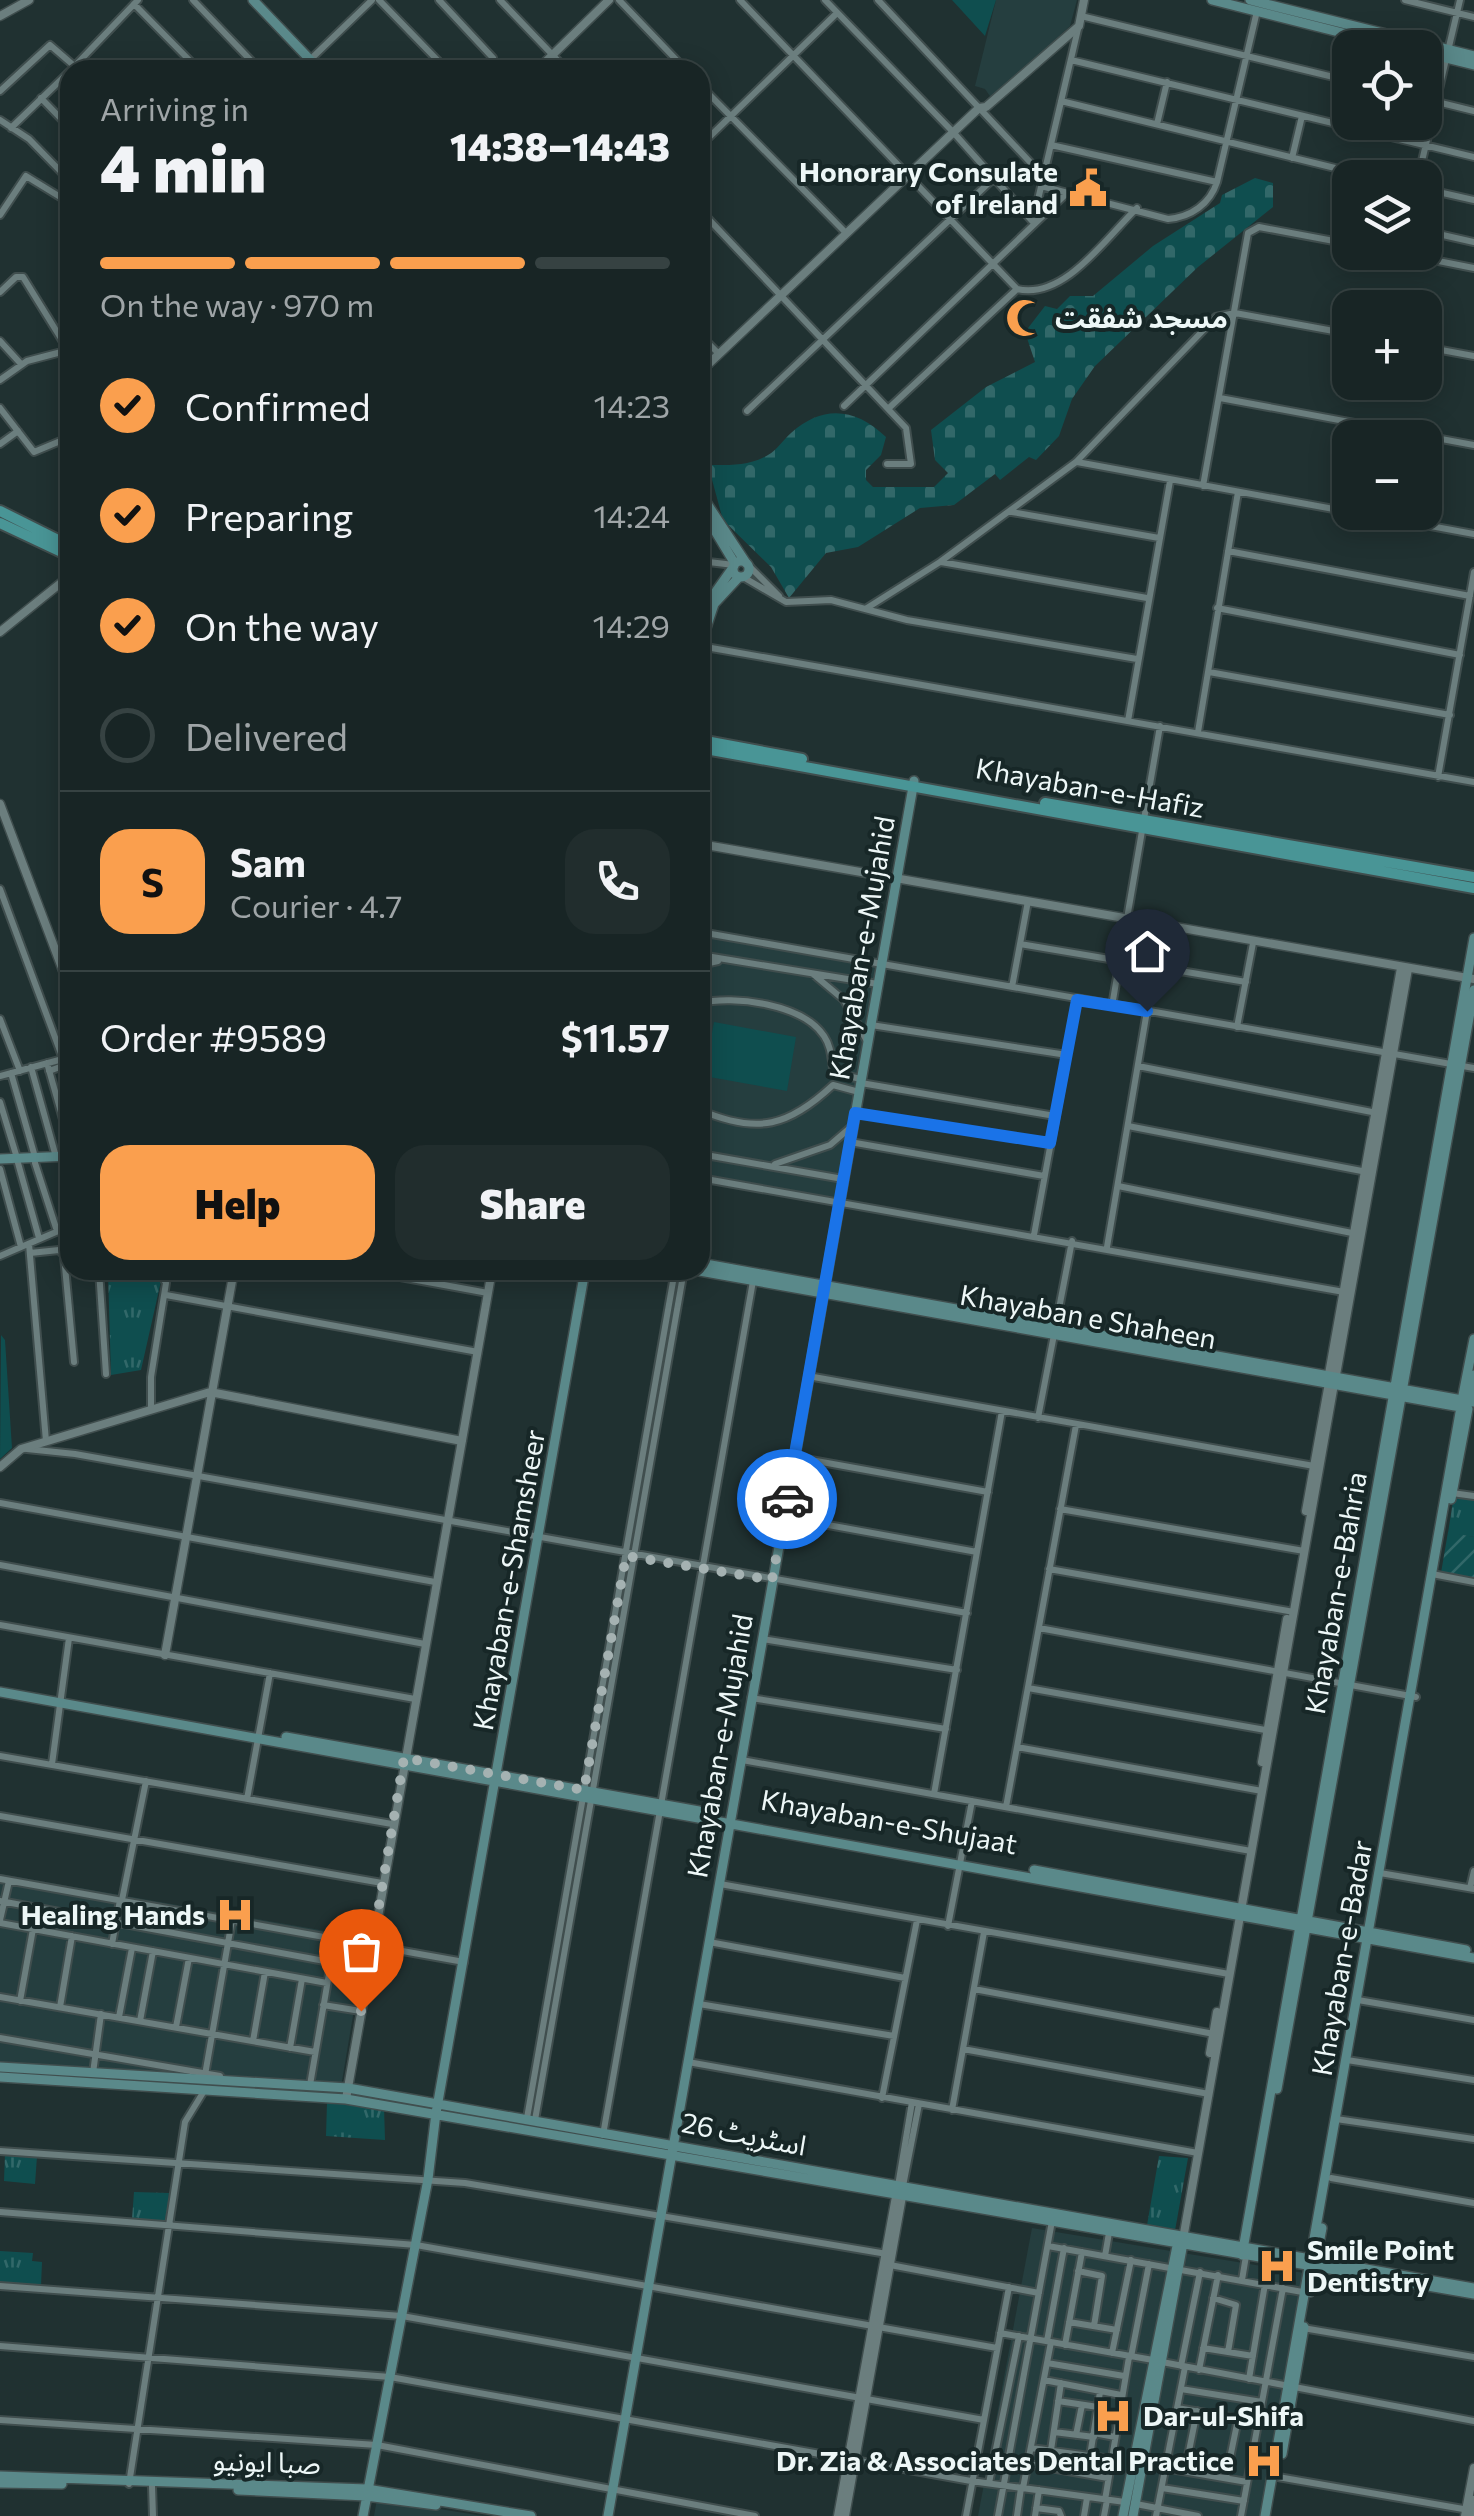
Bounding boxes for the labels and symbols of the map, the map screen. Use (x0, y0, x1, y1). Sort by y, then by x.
place label: Honorary Consulate of Ireland (799, 154, 1058, 220)
public building icon: Honorary Consulate of Ireland (1067, 167, 1109, 209)
mosque icon: مسجد شفقت (1004, 297, 1046, 339)
place label: مسجد شفقت (1055, 300, 1228, 335)
street label: Khayaban-e-Hafiz (973, 750, 1207, 824)
street label: Khayaban-e-Mujahid (821, 813, 901, 1082)
pin (1105, 909, 1190, 1012)
street label: Khayaban e Shaheen (957, 1277, 1219, 1355)
street label: Khayaban-e-Shamsheer (465, 1427, 551, 1733)
courier (737, 1449, 837, 1549)
street label: Khayaban-e-Bahria (1297, 1469, 1373, 1717)
street label: Khayaban-e-Mujahid (679, 1611, 759, 1880)
street label: Khayaban-e-Shujaat (758, 1782, 1020, 1860)
street label: Khayaban-e-Badar (1304, 1837, 1378, 2078)
hospital icon: Healing Hands (214, 1894, 256, 1936)
place label: Healing Hands (21, 1897, 205, 1931)
pin (319, 1909, 404, 2012)
street label: اسٹریٹ 26 (679, 2104, 809, 2163)
place label: Smile Point Dentistry (1307, 2232, 1454, 2298)
hospital icon: Smile Point Dentistry (1256, 2245, 1298, 2287)
hospital icon: Dar-ul-Shifa (1092, 2395, 1134, 2437)
place label: Dar-ul-Shifa (1143, 2398, 1304, 2432)
hospital icon: Dr. Zia & Associates Dental Practice (1243, 2440, 1285, 2482)
street label: صبا ایونیو (213, 2442, 322, 2481)
place label: Dr. Zia & Associates Dental Practice (776, 2443, 1234, 2477)

